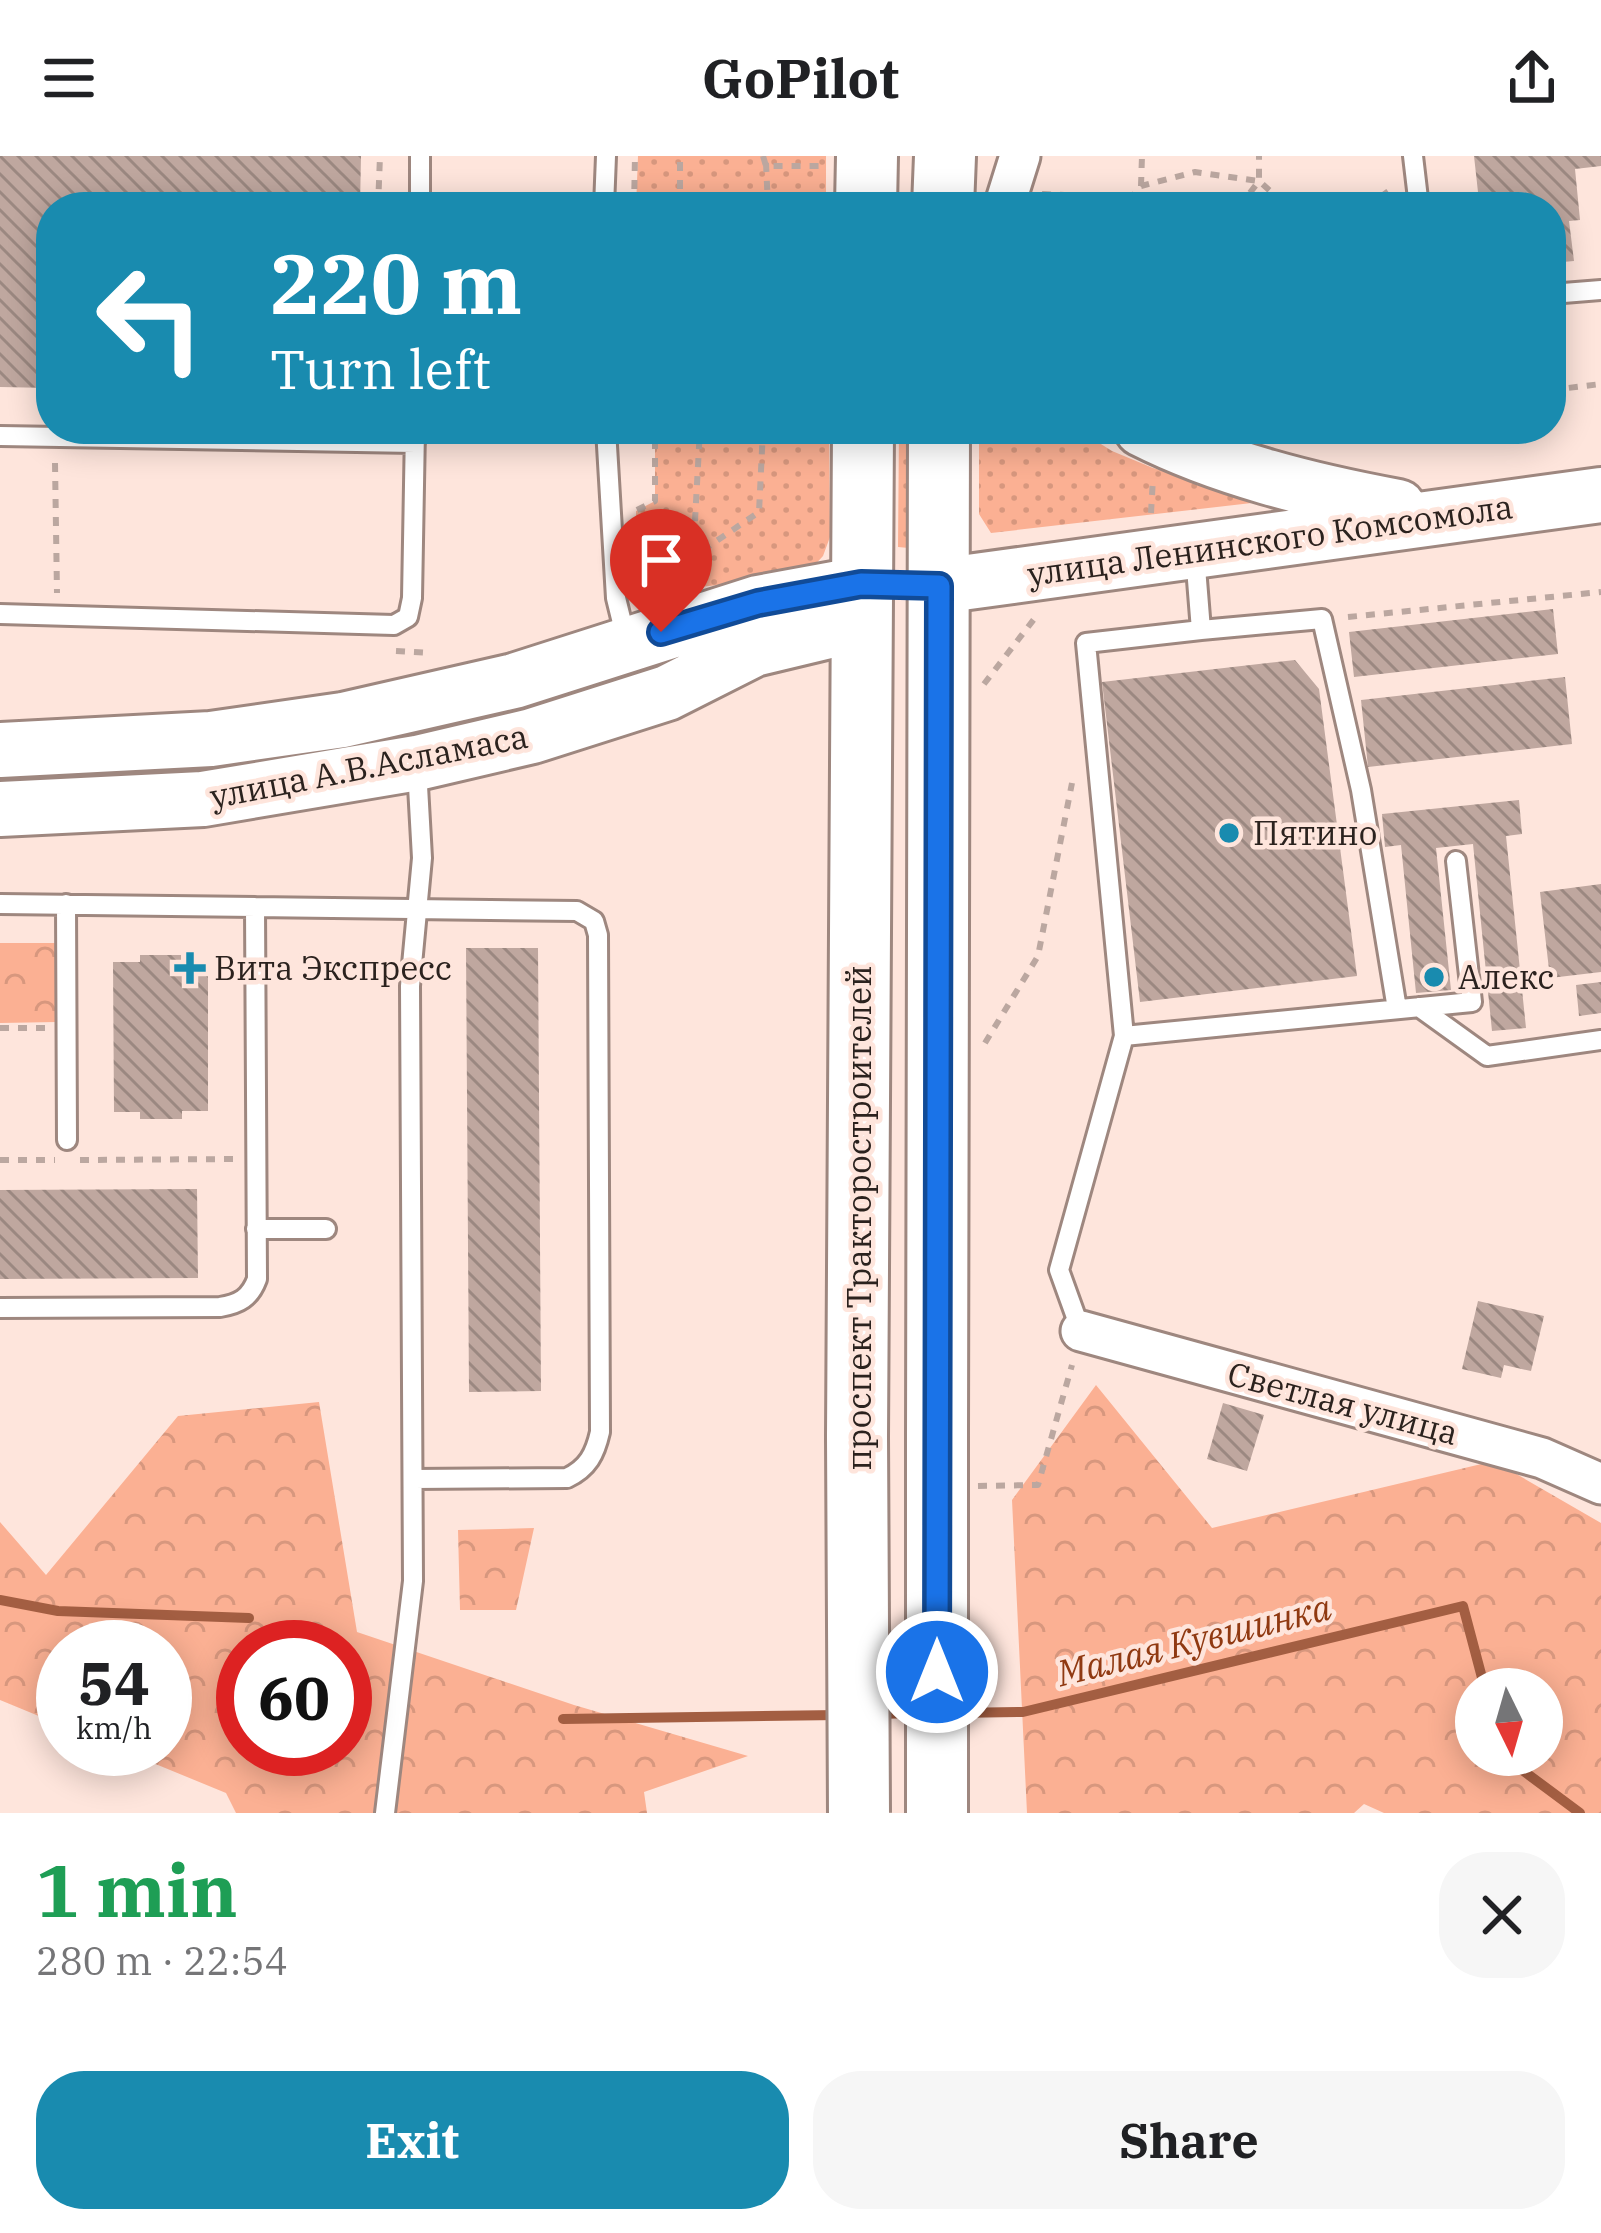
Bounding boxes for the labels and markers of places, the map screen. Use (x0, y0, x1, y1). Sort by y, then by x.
pin (610, 509, 712, 632)
place label: Пятино (1253, 811, 1377, 854)
marker: Пятино (1216, 820, 1242, 846)
place label: Вита Экспресс (214, 946, 452, 989)
marker: Вита Экспресс (177, 955, 203, 981)
place label: Алекс (1458, 955, 1555, 998)
marker: Алекс (1421, 964, 1447, 990)

